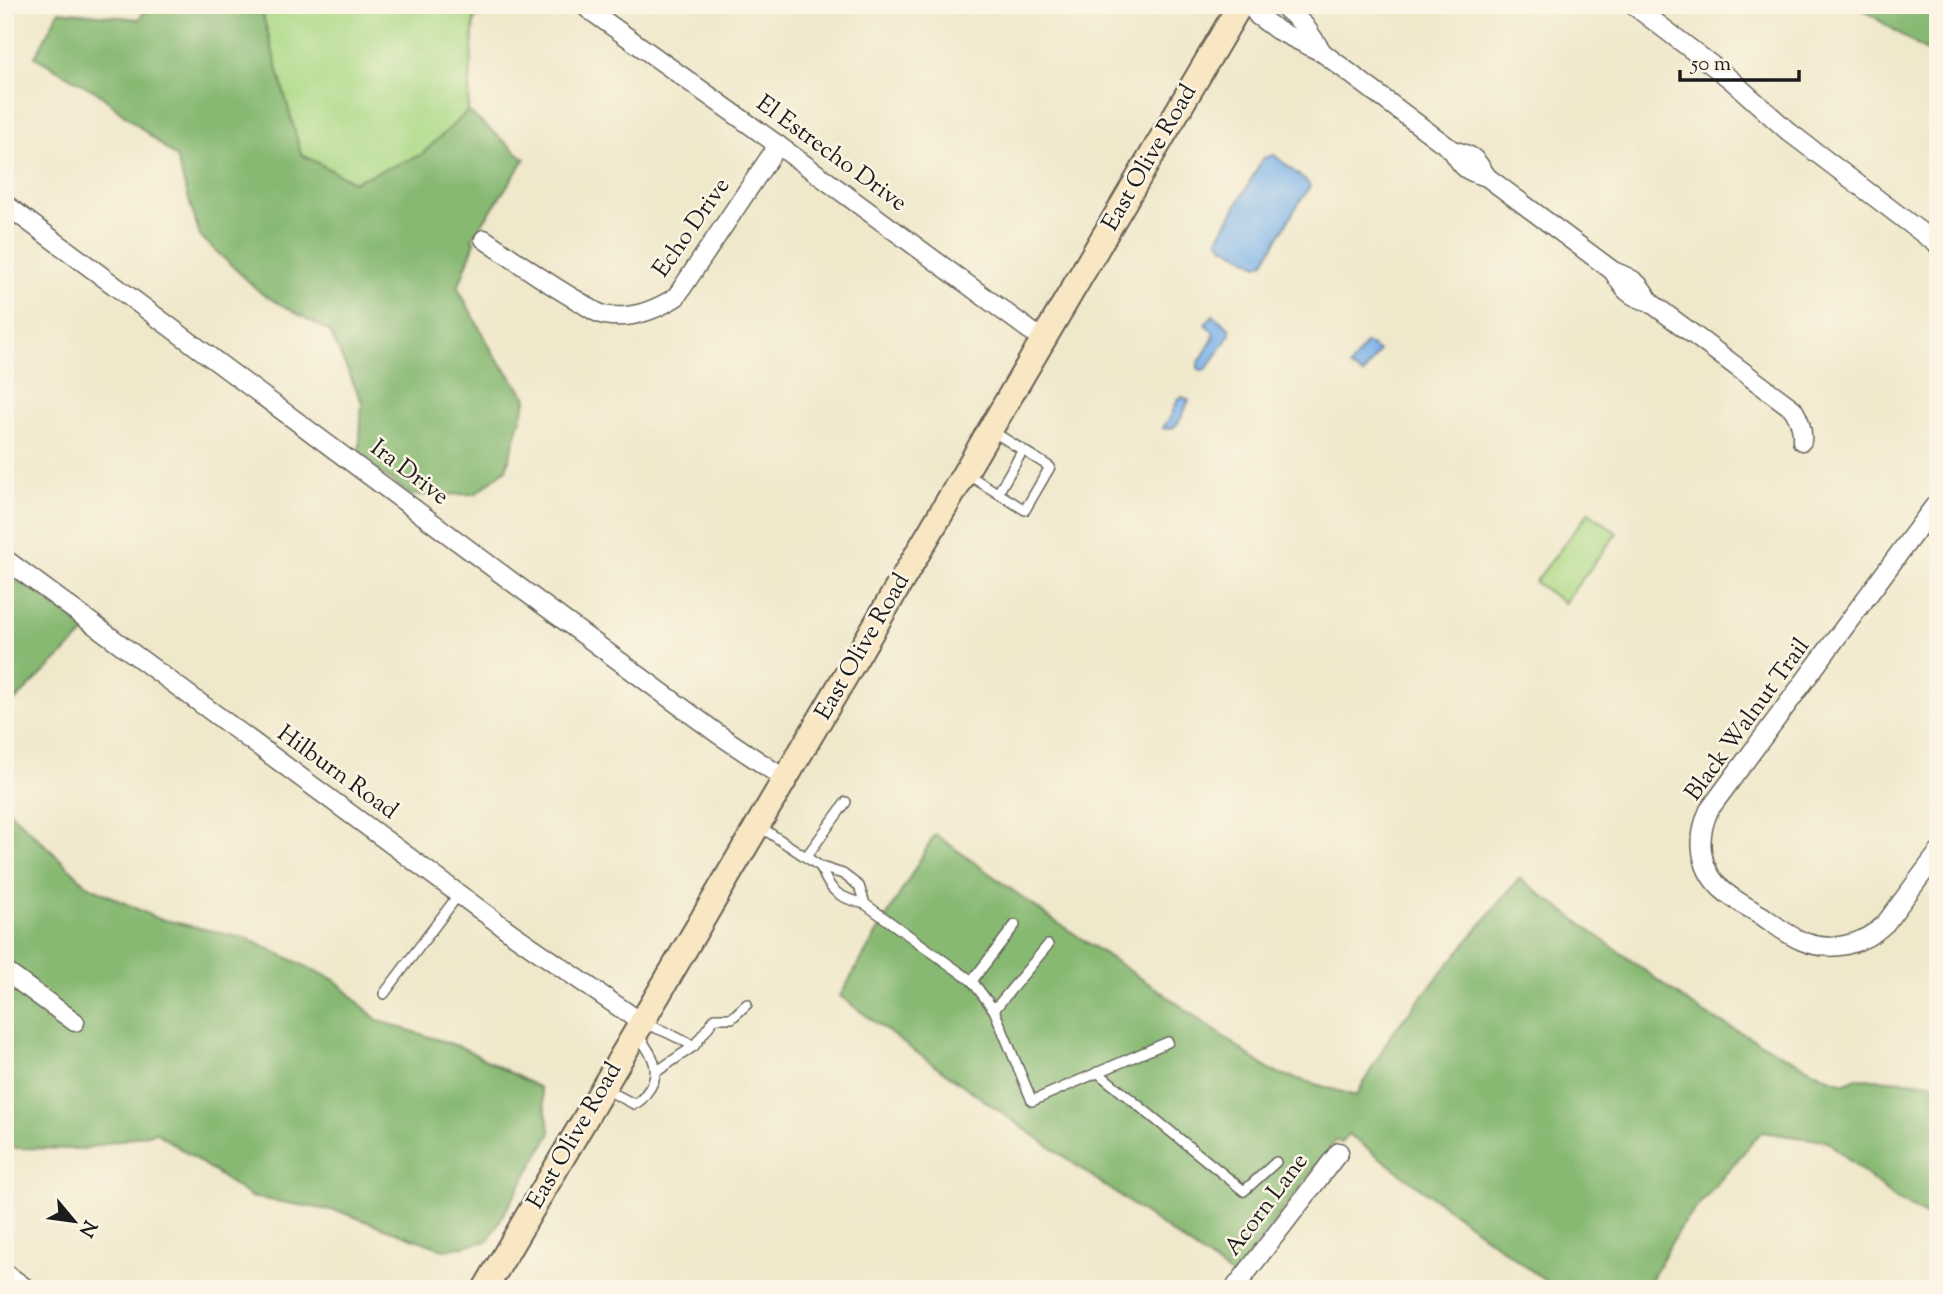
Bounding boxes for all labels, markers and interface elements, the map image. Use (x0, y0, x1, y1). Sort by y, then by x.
scale bar (1680, 38, 1800, 82)
text: 50 m (1690, 50, 1731, 80)
street label: East Olive Road (1094, 78, 1206, 238)
street label: El Estrecho Drive (749, 88, 913, 220)
street label: Echo Drive (645, 171, 739, 285)
street label: Ira Drive (363, 432, 455, 514)
street label: East Olive Road (807, 567, 919, 727)
street label: Black Walnut Trail (1677, 631, 1819, 808)
street label: Hilburn Road (270, 718, 405, 829)
street label: East Olive Road (519, 1056, 631, 1216)
street label: Acorn Lane (1217, 1146, 1317, 1264)
north arrow (38, 1186, 108, 1256)
text: N (71, 1215, 102, 1241)

